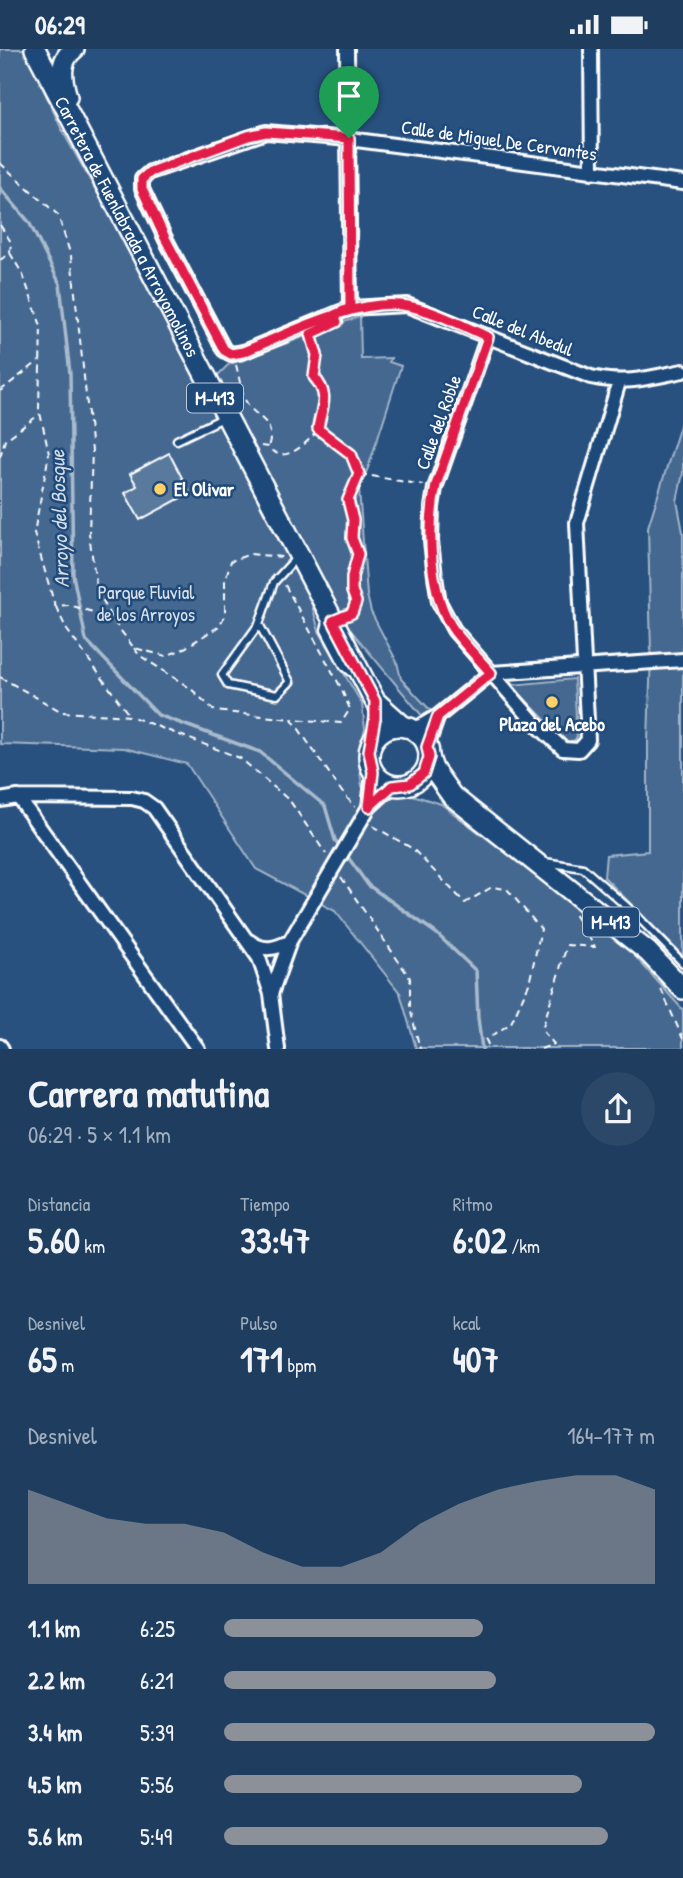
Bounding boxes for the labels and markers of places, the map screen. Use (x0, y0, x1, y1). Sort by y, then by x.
pin (319, 66, 379, 138)
place label: El Olivar (174, 476, 235, 502)
marker: El Olivar (152, 481, 168, 497)
marker: Plaza del Acebo (544, 694, 560, 710)
place label: Plaza del Acebo (499, 711, 605, 737)

